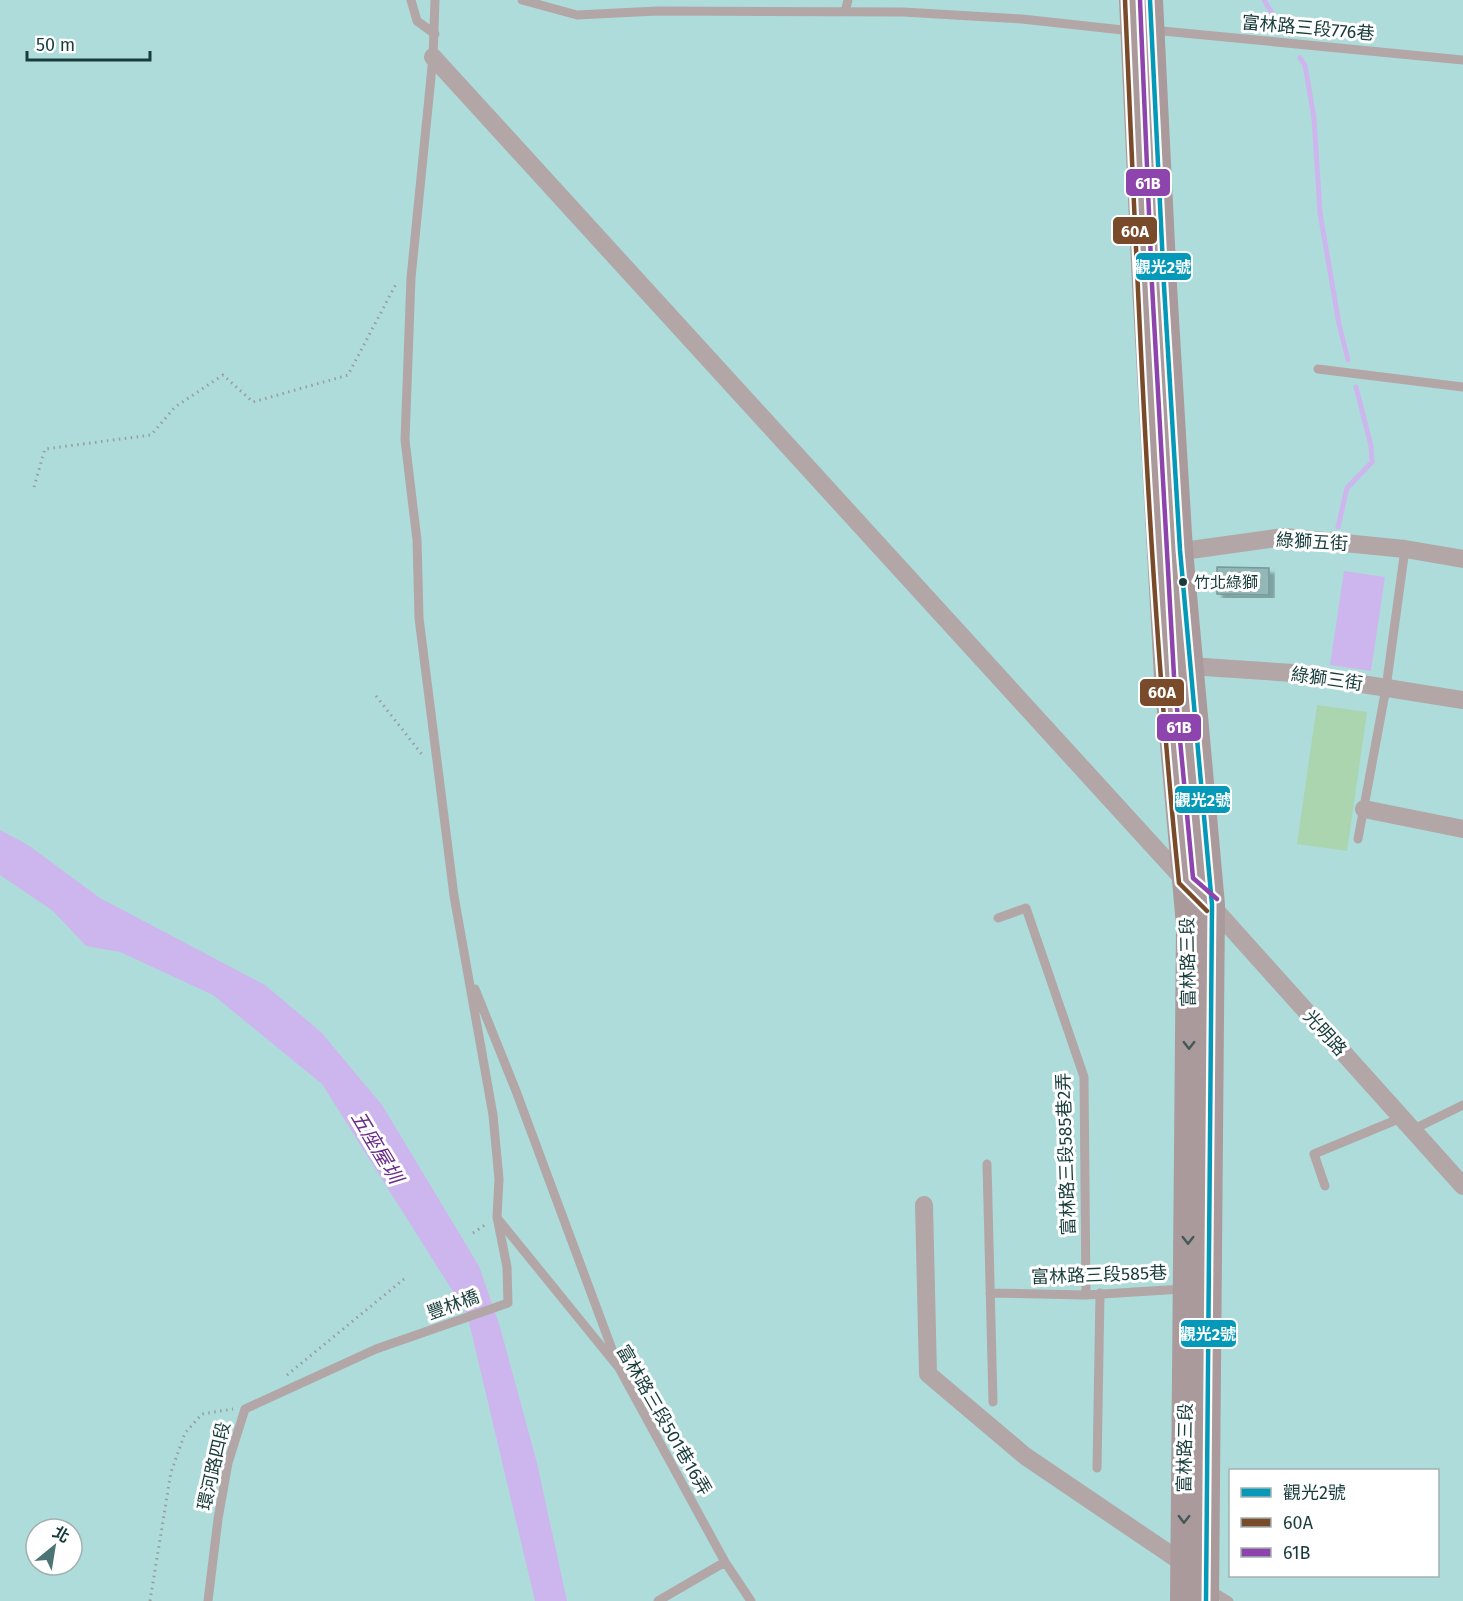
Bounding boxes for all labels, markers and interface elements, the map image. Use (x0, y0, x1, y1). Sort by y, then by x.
street label: 富林路三段776巷 (1241, 11, 1375, 45)
scale bar (27, 24, 150, 62)
text: 50 m (36, 34, 75, 56)
line badge: 61B (1125, 168, 1171, 197)
text: 61B (1135, 174, 1161, 193)
line badge: 60A (1112, 216, 1158, 245)
text: 60A (1121, 222, 1149, 241)
line badge: 觀光2號 (1135, 252, 1192, 281)
text: 觀光2號 (1135, 258, 1191, 277)
street label: 綠獅五街 (1275, 529, 1349, 555)
place label: 竹北綠獅 (1194, 573, 1258, 592)
marker: 竹北綠獅 (1177, 576, 1189, 588)
street label: 綠獅三街 (1290, 663, 1364, 695)
line badge: 60A (1139, 678, 1185, 707)
text: 60A (1148, 683, 1176, 702)
line badge: 61B (1156, 713, 1202, 742)
text: 61B (1166, 718, 1192, 737)
line badge: 觀光2號 (1174, 785, 1231, 814)
text: 觀光2號 (1175, 791, 1231, 810)
street label: 富林路三段 (1176, 917, 1200, 1007)
street label: 光明路 (1299, 1006, 1351, 1060)
one-way arrow (1183, 1041, 1195, 1050)
street label: 富林路三段585巷2弄 (1052, 1072, 1080, 1236)
water label: 五座屋圳 (346, 1107, 409, 1190)
one-way arrow (1181, 1236, 1194, 1245)
street label: 富林路三段585巷 (1031, 1262, 1167, 1288)
street label: 豐林橋 (424, 1285, 482, 1325)
line badge: 觀光2號 (1180, 1319, 1237, 1348)
text: 觀光2號 (1180, 1325, 1236, 1344)
street label: 富林路三段501巷16弄 (612, 1341, 716, 1499)
street label: 富林路三段 (1173, 1403, 1197, 1493)
street label: 環河路四段 (193, 1420, 235, 1512)
legend (1229, 1469, 1439, 1577)
text: 觀光2號 (1283, 1482, 1346, 1504)
text: 60A (1283, 1512, 1314, 1534)
one-way arrow (1177, 1515, 1190, 1524)
north arrow (24, 1517, 84, 1577)
text: 北 (50, 1522, 73, 1547)
text: 61B (1283, 1542, 1311, 1564)

